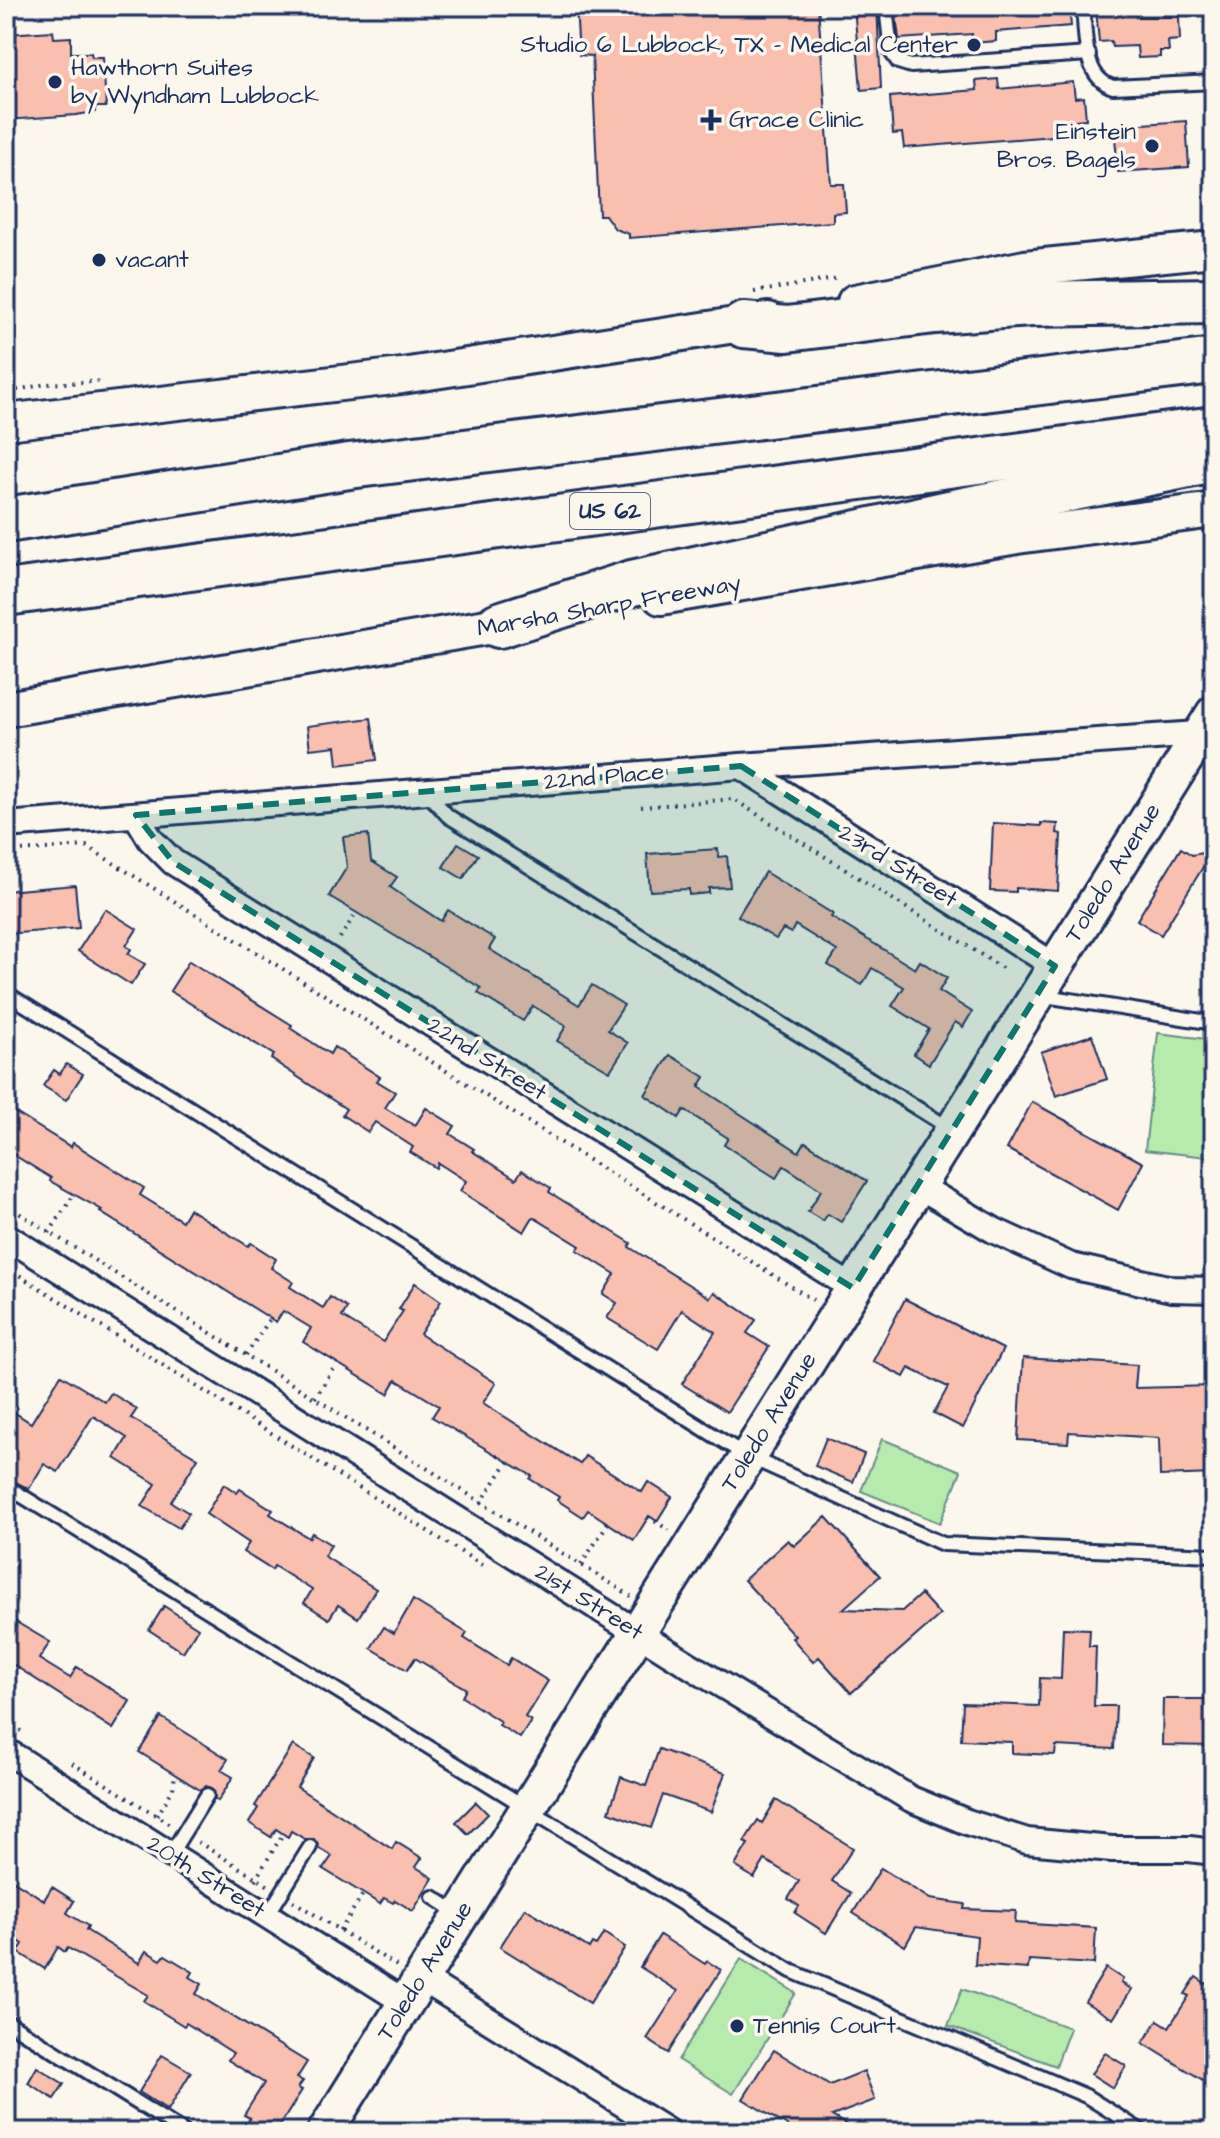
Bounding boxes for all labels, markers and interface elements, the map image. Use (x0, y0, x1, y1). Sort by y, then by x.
place label: Studio 6 Lubbock, TX - Medical Center (520, 28, 958, 62)
marker: Studio 6 Lubbock, TX - Medical Center (965, 36, 983, 54)
place label: Hawthorn Suites by Wyndham Lubbock (71, 51, 319, 114)
marker: Hawthorn Suites by Wyndham Lubbock (46, 73, 64, 91)
place label: Grace Clinic (729, 103, 864, 137)
marker: Grace Clinic (700, 109, 722, 131)
place label: Einstein Bros. Bagels (997, 115, 1136, 178)
marker: Einstein Bros. Bagels (1143, 137, 1161, 155)
place label: vacant (115, 243, 189, 277)
marker: vacant (90, 251, 108, 269)
road number: US 62 (570, 493, 650, 529)
street label: Marsha Sharp Freeway (474, 566, 744, 647)
street label: 22nd Place (542, 755, 666, 799)
street label: Toledo Avenue (1057, 797, 1169, 949)
street label: 23rd Street (832, 816, 965, 916)
street label: 22nd Street (421, 1009, 554, 1109)
street label: Toledo Avenue (713, 1346, 825, 1498)
street label: 21st Street (528, 1555, 650, 1649)
street label: 20th Street (140, 1827, 272, 1927)
street label: Toledo Avenue (369, 1895, 481, 2047)
place label: Tennis Court (753, 2009, 896, 2043)
marker: Tennis Court (728, 2017, 746, 2035)

